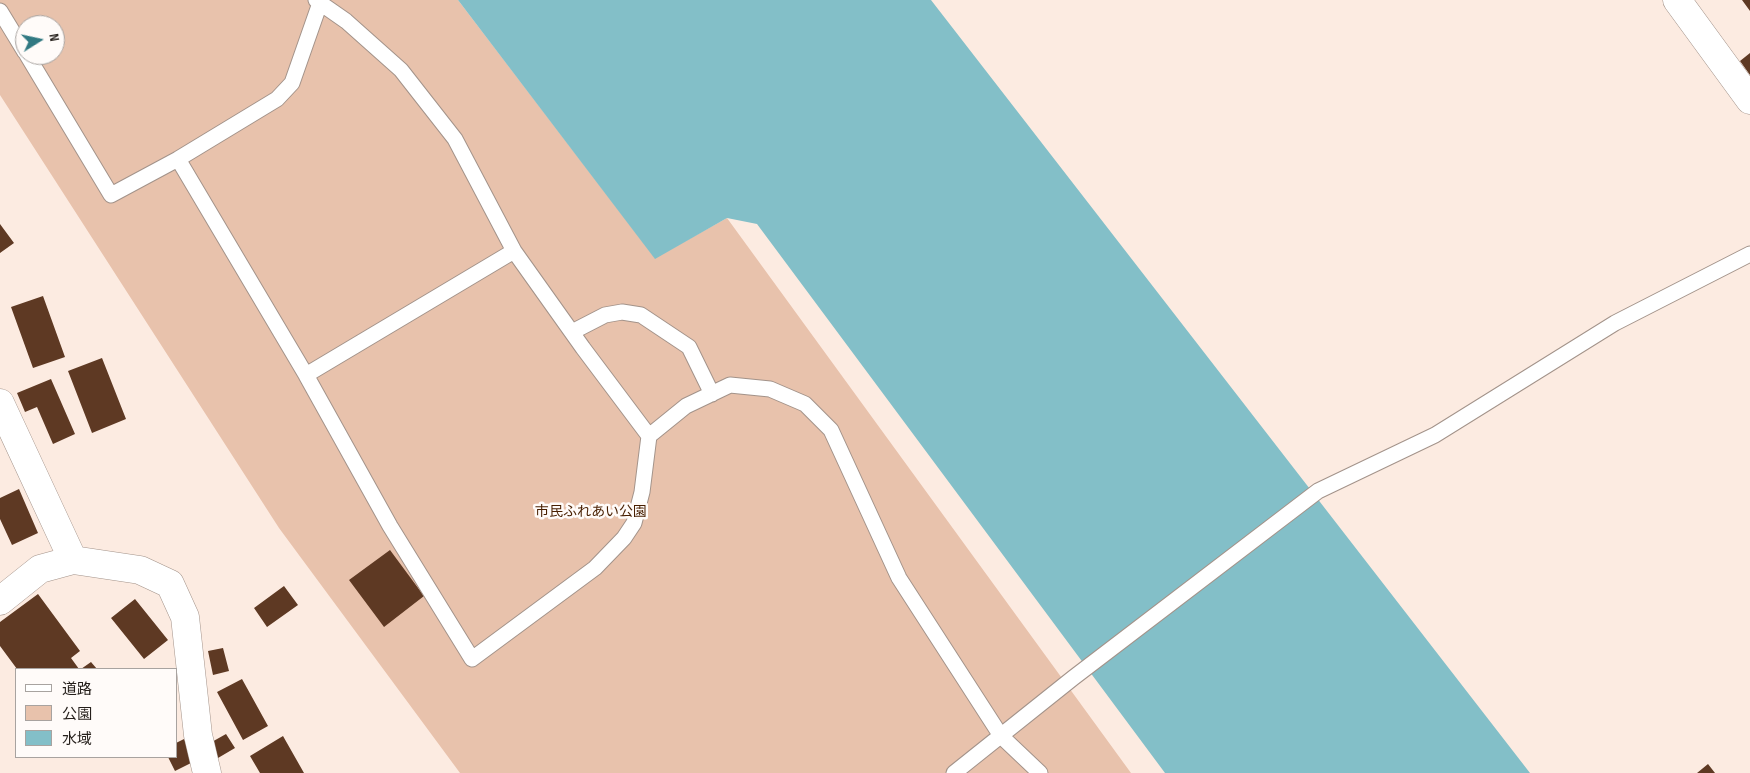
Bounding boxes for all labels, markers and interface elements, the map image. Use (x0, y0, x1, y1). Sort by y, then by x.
north arrow (15, 15, 65, 65)
text: N (45, 32, 63, 43)
park label: 市民ふれあい公園 (535, 504, 647, 520)
legend (15, 668, 178, 758)
text: 道路 (62, 680, 92, 699)
text: 公園 (62, 705, 92, 724)
text: 水域 (62, 730, 92, 749)

